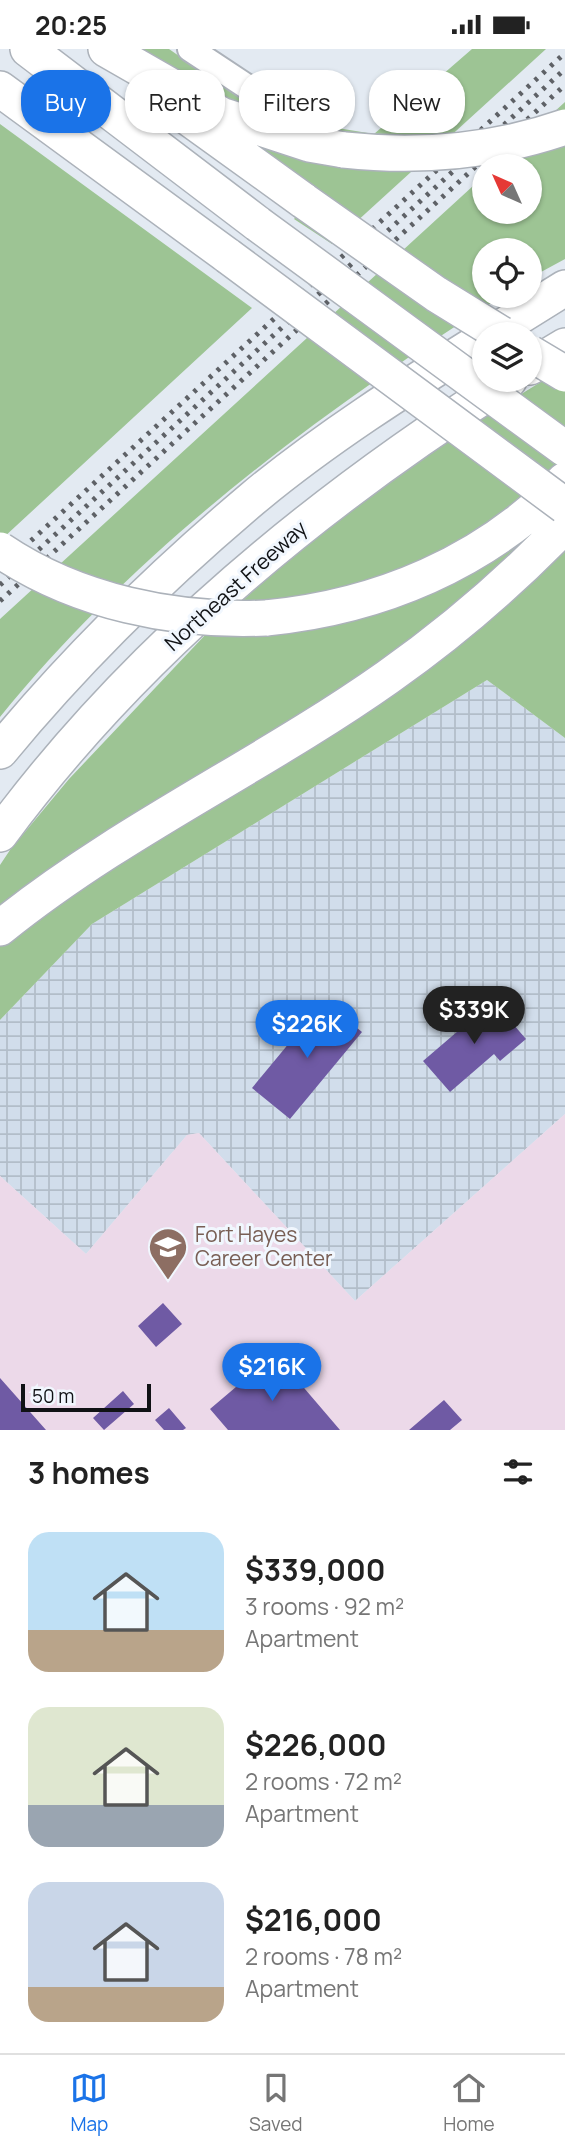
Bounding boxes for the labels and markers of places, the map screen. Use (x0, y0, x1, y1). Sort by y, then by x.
pin: $339K (425, 986, 523, 1046)
pin: $226K (258, 1000, 356, 1060)
place label: Fort Hayes Career Center (195, 1220, 333, 1272)
school or university icon: Fort Hayes Career Center (147, 1226, 189, 1281)
pin: $216K (223, 1343, 321, 1403)

